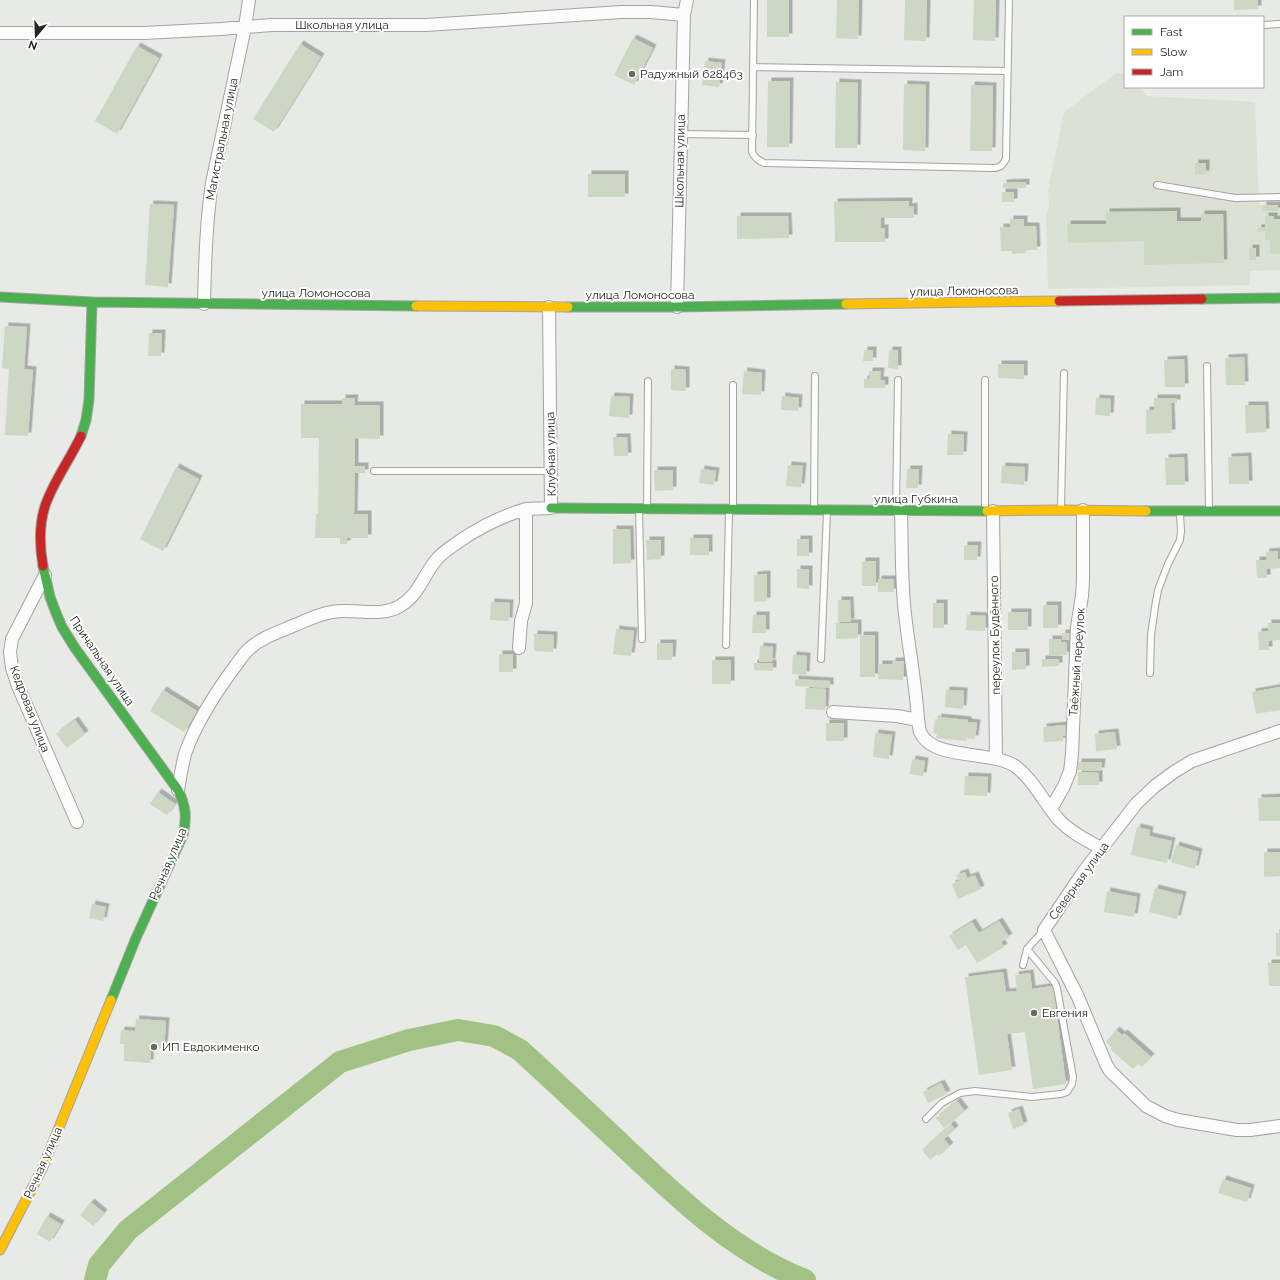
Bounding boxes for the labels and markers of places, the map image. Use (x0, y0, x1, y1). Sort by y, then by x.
place label: Радужный 628463 (640, 67, 743, 81)
marker: Радужный 628463 (627, 69, 637, 79)
place label: Евгения (1042, 1006, 1088, 1020)
marker: Евгения (1029, 1008, 1039, 1018)
place label: ИП Евдокименко (162, 1040, 259, 1054)
marker: ИП Евдокименко (149, 1042, 159, 1052)

